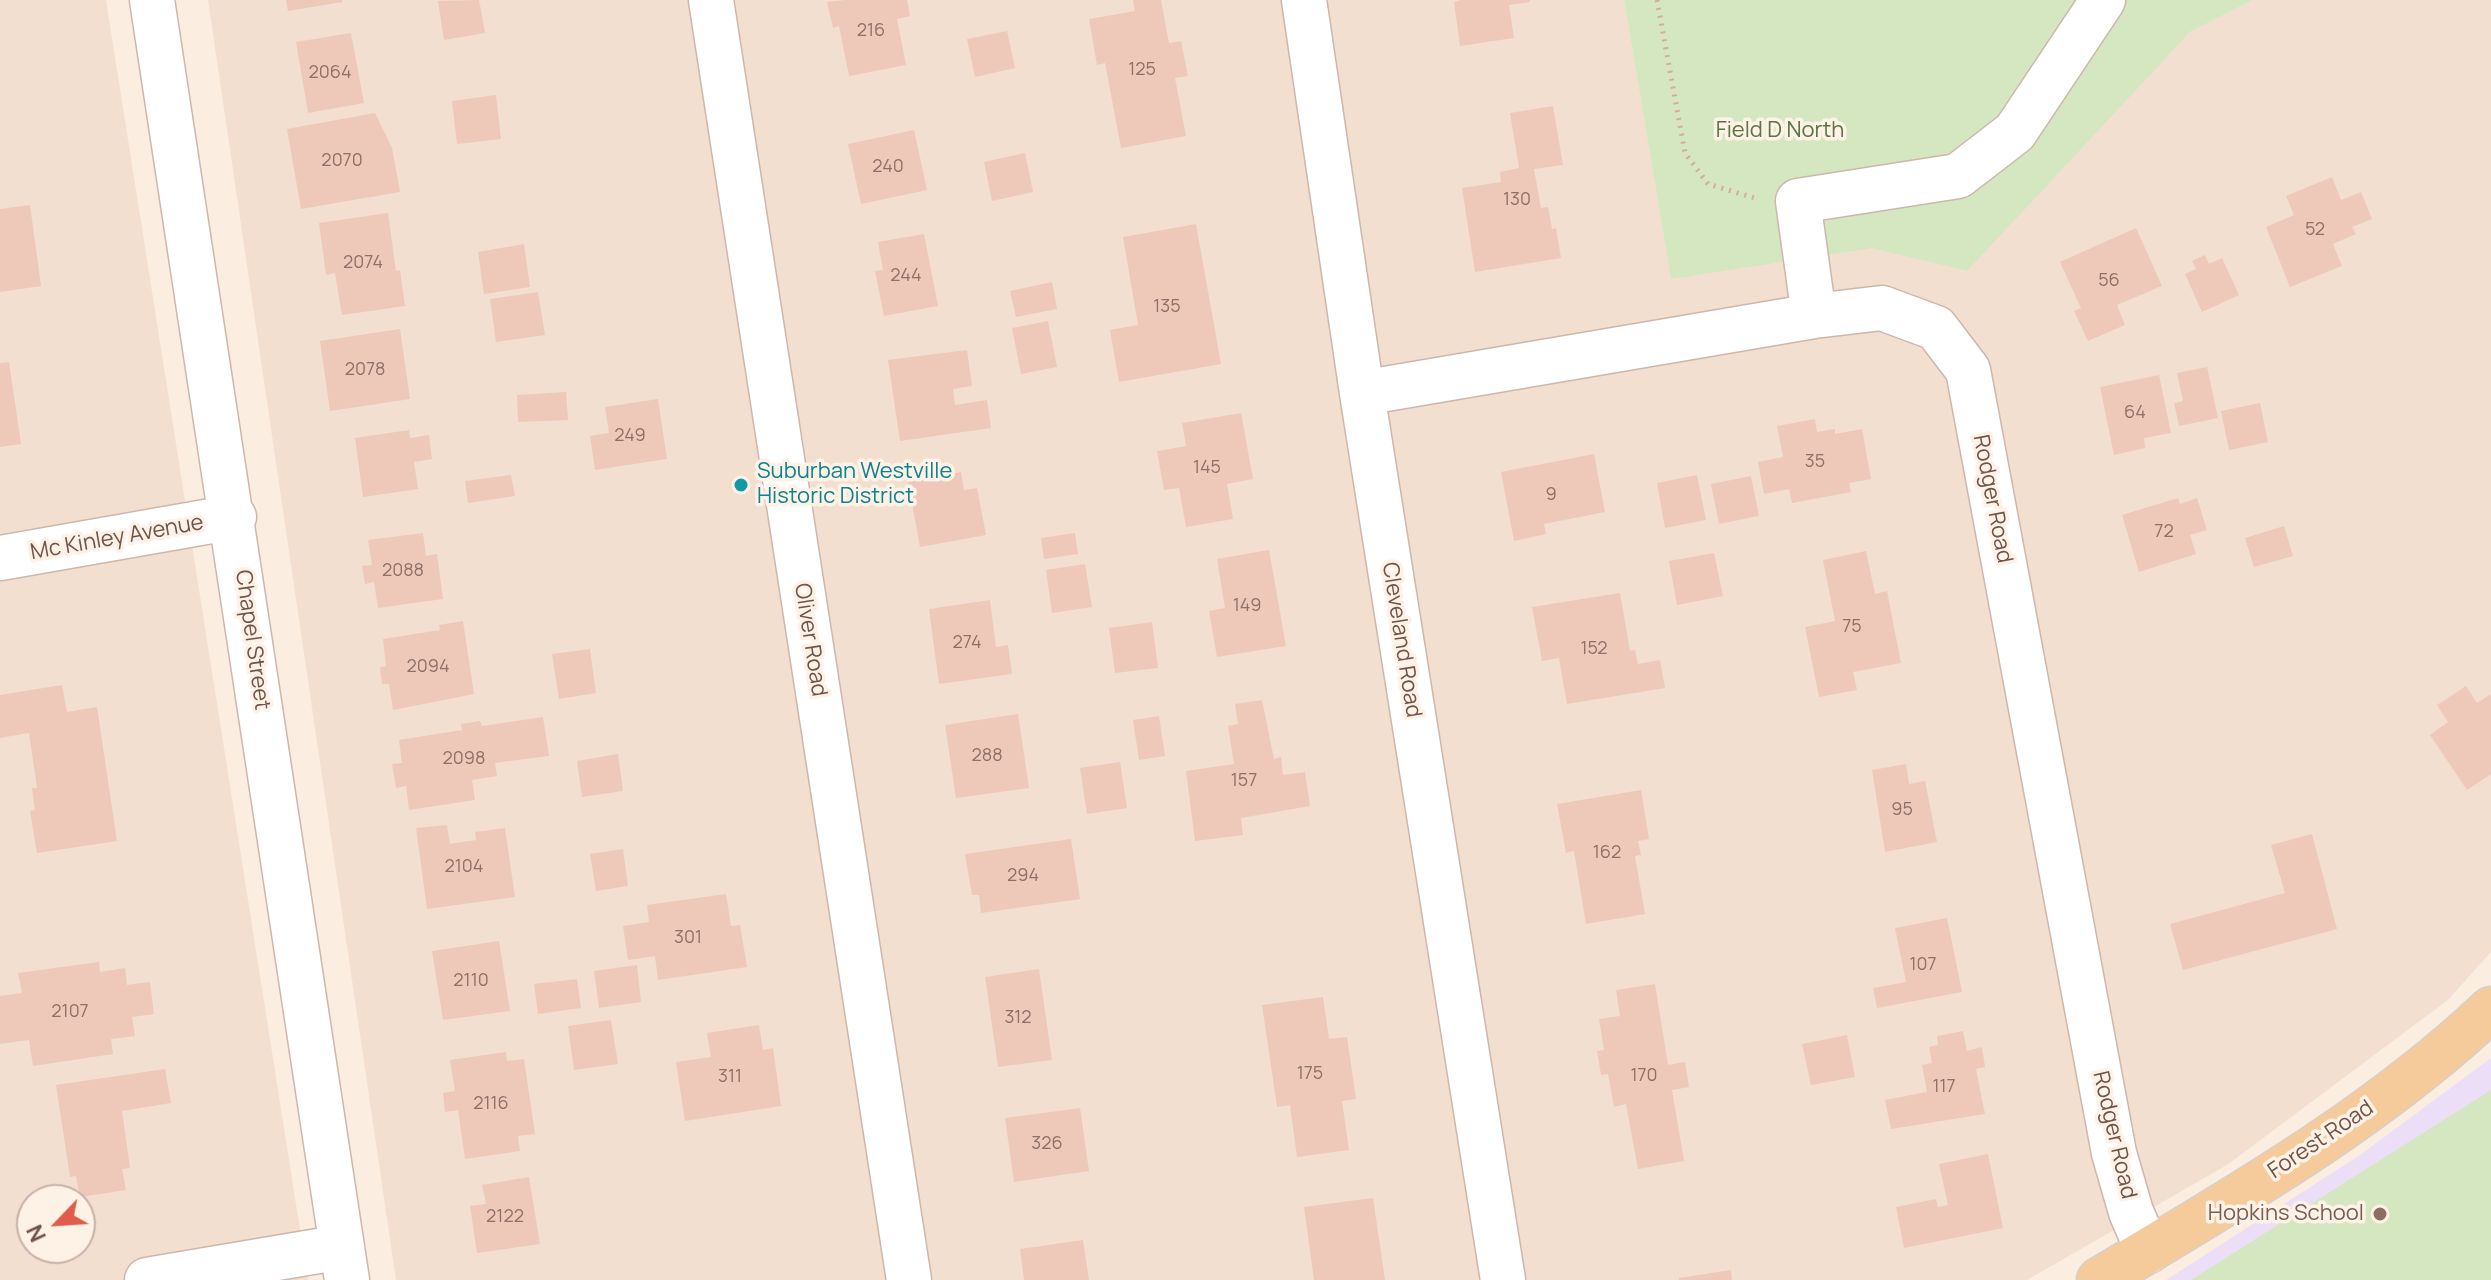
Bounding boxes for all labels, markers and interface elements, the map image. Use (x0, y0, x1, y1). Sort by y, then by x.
house number: 216 (857, 20, 885, 42)
house number: 125 (1128, 59, 1156, 81)
house number: 2064 (308, 62, 352, 84)
park label: Field D North (1716, 118, 1844, 144)
house number: 2070 (321, 150, 363, 172)
house number: 240 (872, 156, 904, 178)
house number: 130 (1503, 189, 1531, 211)
house number: 52 (2305, 219, 2325, 241)
house number: 2074 (343, 252, 383, 274)
house number: 244 (890, 265, 922, 287)
house number: 56 (2098, 270, 2120, 292)
house number: 135 (1153, 296, 1181, 318)
house number: 2078 (345, 359, 385, 381)
house number: 64 (2124, 402, 2146, 424)
house number: 249 (614, 425, 646, 447)
street label: Rodger Road (1967, 433, 2017, 565)
house number: 35 (1805, 451, 1825, 473)
house number: 145 (1193, 457, 1221, 479)
place label: Suburban Westville Historic District (757, 459, 952, 510)
marker: Suburban Westville Historic District (732, 476, 750, 494)
house number: 9 (1545, 484, 1557, 506)
street label: Mc Kinley Avenue (28, 510, 206, 566)
house number: 72 (2154, 521, 2174, 543)
house number: 2088 (382, 560, 424, 582)
street label: Cleveland Road (1376, 560, 1426, 720)
street label: Chapel Street (229, 568, 275, 712)
street label: Oliver Road (788, 582, 832, 698)
house number: 149 (1233, 595, 1261, 617)
house number: 75 (1842, 616, 1862, 638)
house number: 274 (952, 632, 982, 654)
house number: 152 (1580, 638, 1608, 660)
house number: 2094 (406, 656, 450, 678)
house number: 288 (971, 745, 1003, 767)
house number: 2098 (443, 748, 485, 770)
house number: 157 (1231, 770, 1257, 792)
house number: 95 (1891, 799, 1913, 821)
house number: 162 (1593, 842, 1621, 864)
house number: 2104 (445, 856, 483, 878)
house number: 294 (1007, 865, 1039, 887)
house number: 301 (674, 927, 702, 949)
house number: 107 (1909, 954, 1937, 976)
house number: 2110 (453, 970, 489, 992)
house number: 2107 (51, 1001, 89, 1023)
house number: 312 (1004, 1007, 1032, 1029)
house number: 175 (1297, 1063, 1323, 1085)
house number: 170 (1630, 1065, 1658, 1087)
house number: 311 (718, 1066, 742, 1088)
street label: Rodger Road (2086, 1069, 2142, 1201)
house number: 117 (1932, 1076, 1956, 1098)
house number: 2116 (473, 1093, 509, 1115)
street label: Forest Road (2263, 1095, 2379, 1185)
house number: 326 (1031, 1133, 1063, 1155)
north arrow (16, 1184, 96, 1264)
place label: Hopkins School (2208, 1201, 2364, 1227)
marker: Hopkins School (2371, 1205, 2389, 1223)
house number: 2122 (486, 1206, 524, 1228)
text: N (19, 1220, 53, 1247)

